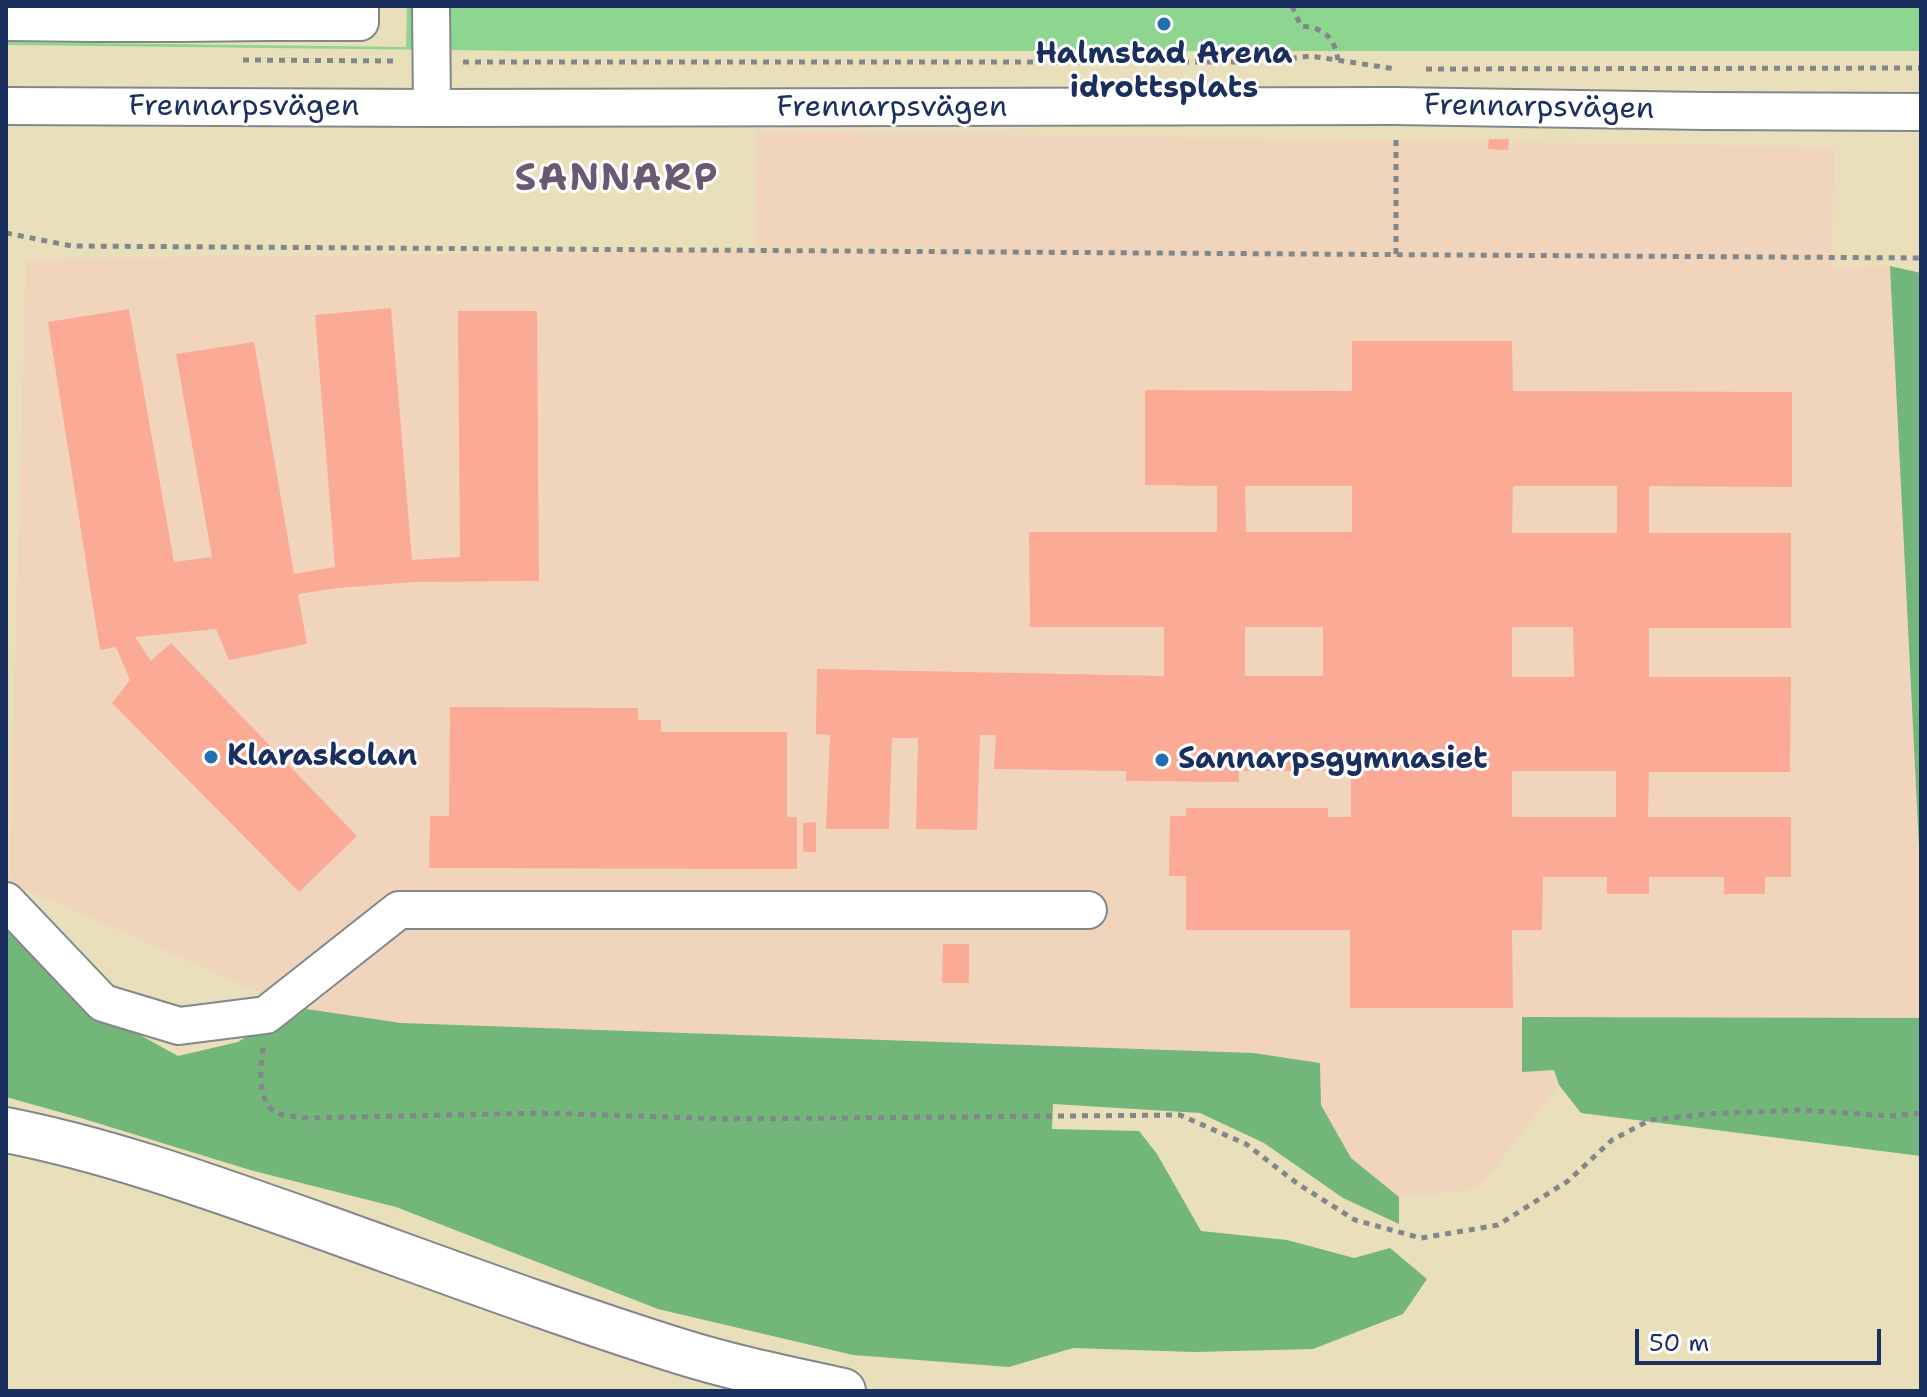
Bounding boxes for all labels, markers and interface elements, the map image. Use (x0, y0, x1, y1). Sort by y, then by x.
marker: Halmstad Arena idrottsplats (1155, 15, 1173, 33)
place label: Halmstad Arena idrottsplats (1035, 37, 1293, 108)
street label: Frennarpsvägen (1423, 88, 1655, 128)
street label: Frennarpsvägen (129, 89, 359, 125)
street label: Frennarpsvägen (777, 90, 1007, 126)
district label: SANNARP (515, 157, 719, 203)
place label: Klaraskolan (227, 739, 417, 775)
place label: Sannarpsgymnasiet (1178, 742, 1488, 778)
marker: Klaraskolan (202, 748, 220, 766)
marker: Sannarpsgymnasiet (1153, 751, 1171, 769)
scale bar (1639, 1313, 1885, 1363)
text: 50 m (1649, 1327, 1709, 1359)

